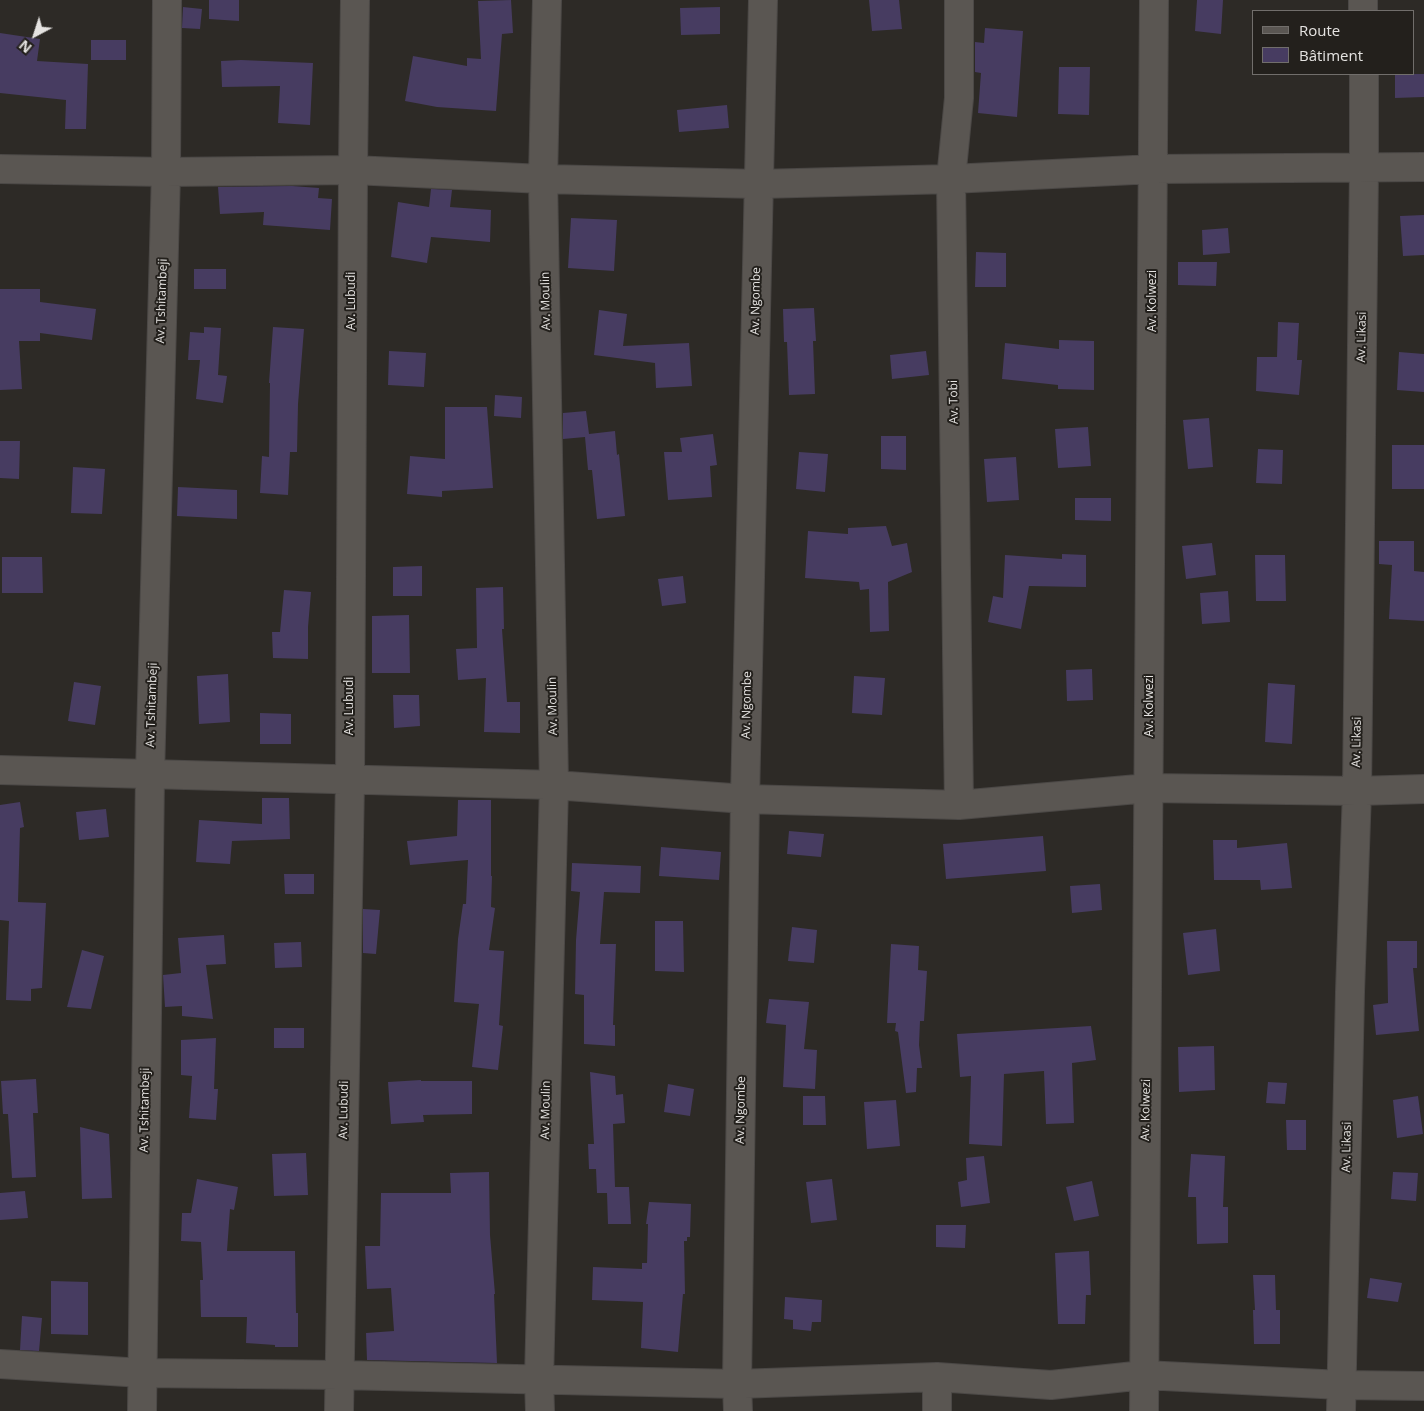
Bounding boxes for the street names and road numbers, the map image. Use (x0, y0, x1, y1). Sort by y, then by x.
street label: Av. Tshitambeji (153, 258, 171, 344)
street label: Av. Ngombe (748, 267, 764, 335)
street label: Av. Kolwezi (1146, 270, 1160, 332)
street label: Av. Lubudi (345, 272, 359, 330)
street label: Av. Moulin (538, 272, 554, 330)
street label: Av. Likasi (1354, 311, 1370, 363)
street label: Av. Tobi (946, 380, 962, 424)
street label: Av. Tshitambeji (143, 662, 161, 748)
street label: Av. Ngombe (739, 671, 755, 739)
street label: Av. Kolwezi (1143, 675, 1157, 737)
street label: Av. Lubudi (343, 677, 357, 735)
street label: Av. Moulin (545, 677, 561, 735)
street label: Av. Likasi (1349, 716, 1365, 768)
street label: Av. Tshitambeji (137, 1067, 153, 1153)
street label: Av. Ngombe (733, 1076, 749, 1144)
street label: Av. Kolwezi (1138, 1079, 1154, 1141)
street label: Av. Lubudi (336, 1081, 352, 1139)
street label: Av. Moulin (538, 1081, 554, 1139)
street label: Av. Likasi (1339, 1121, 1355, 1173)

